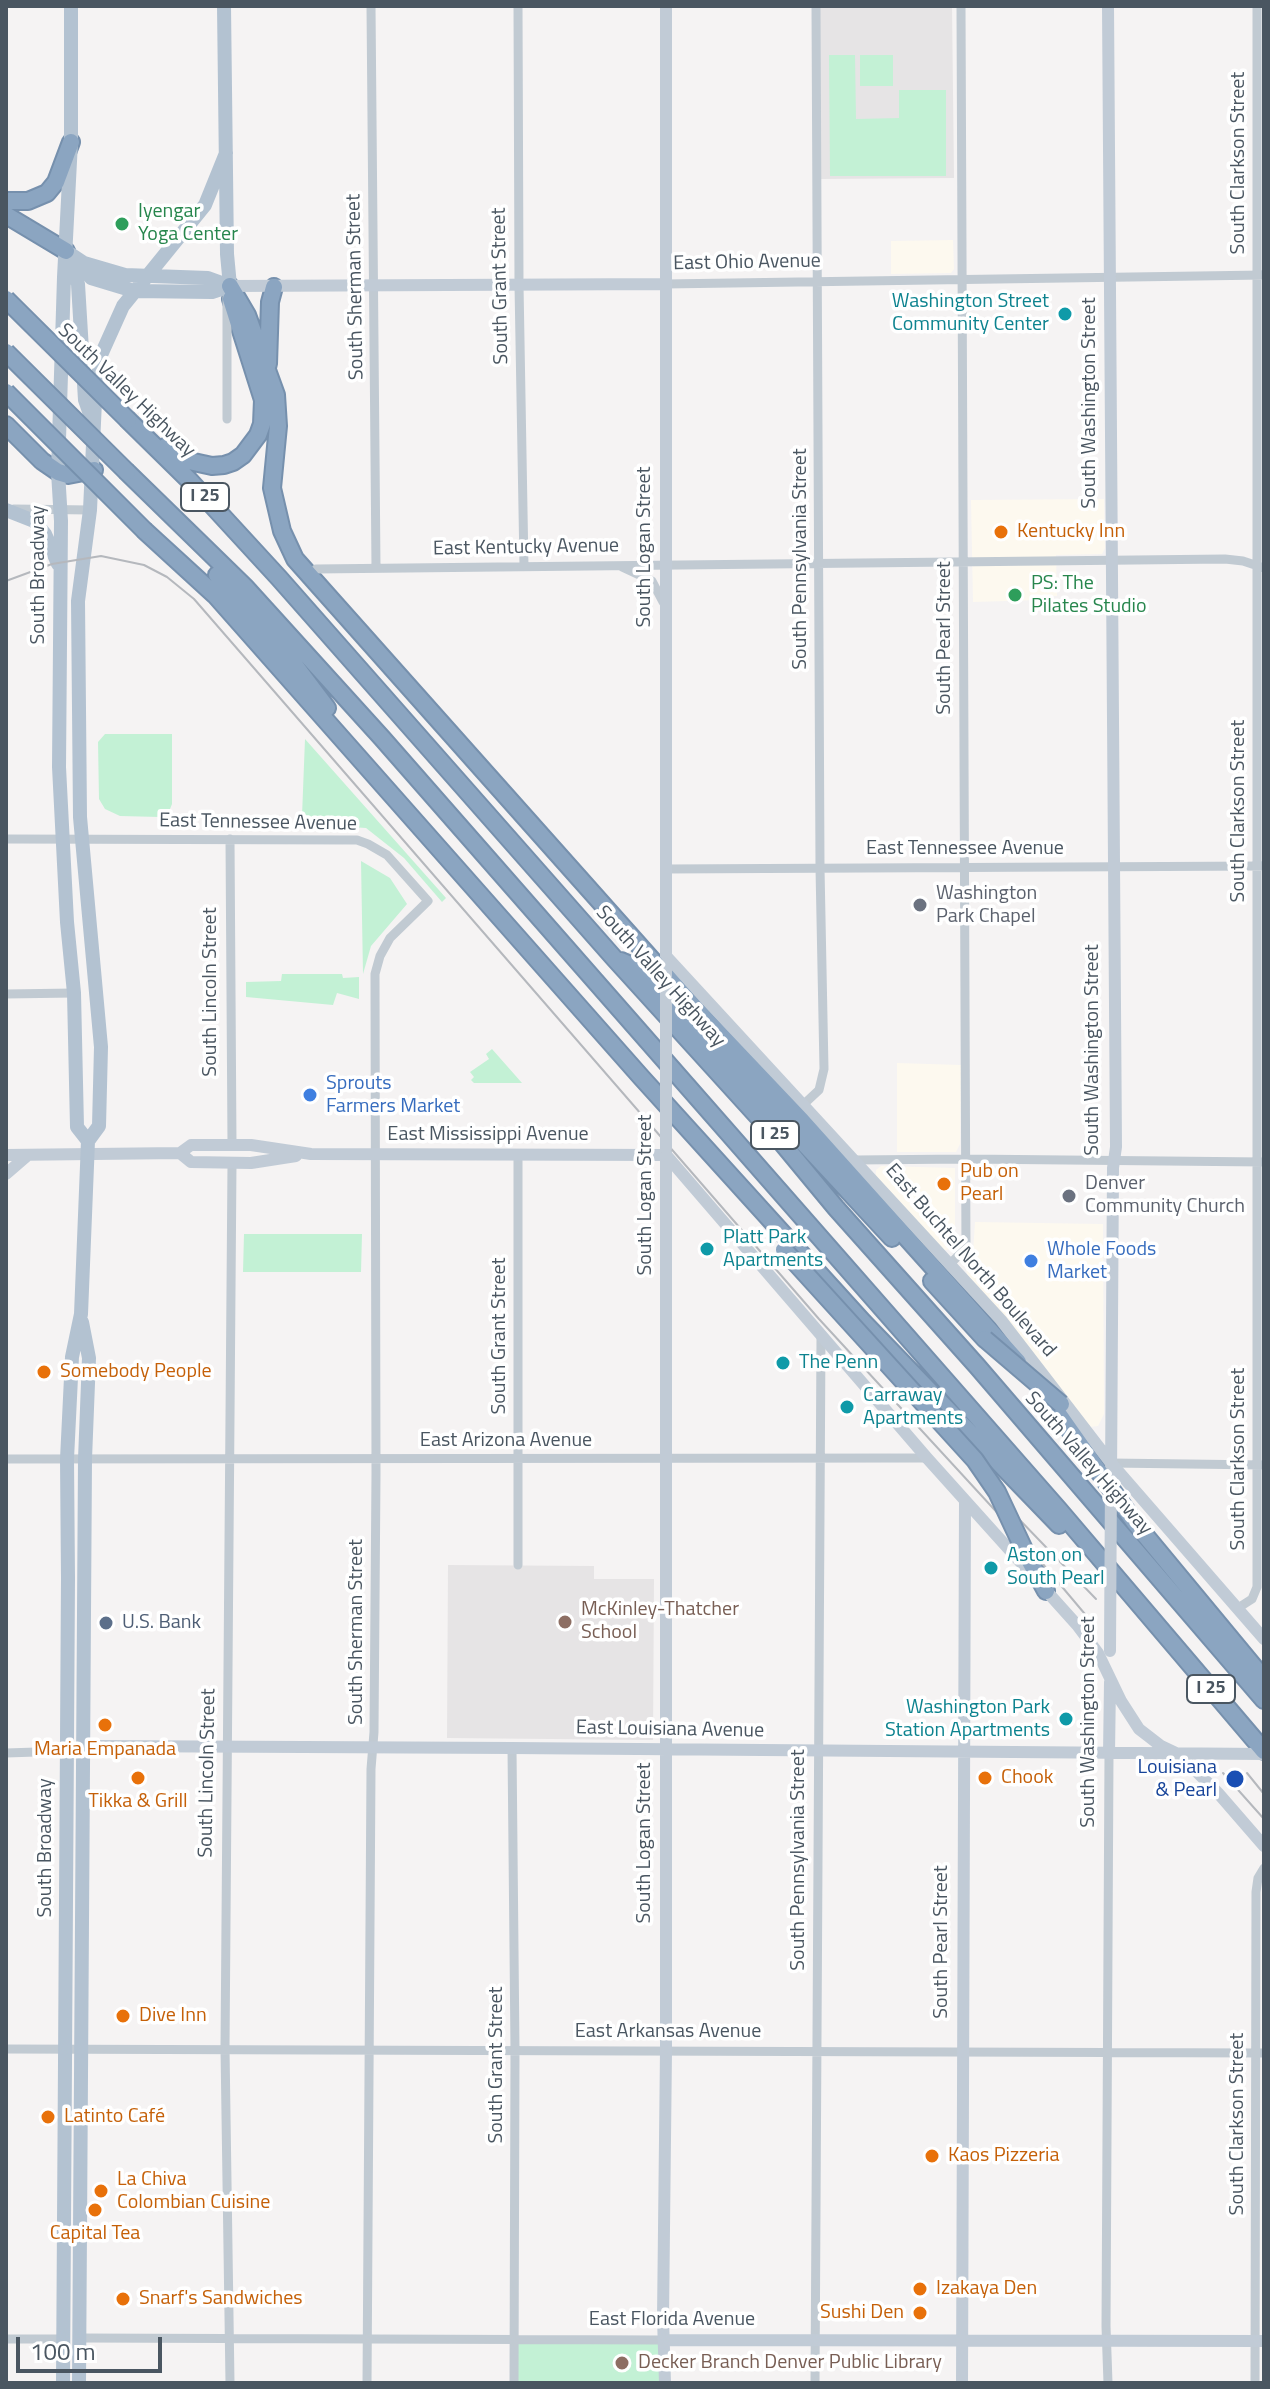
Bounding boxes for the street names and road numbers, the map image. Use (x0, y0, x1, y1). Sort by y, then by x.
street label: South Clarkson Street (1227, 72, 1251, 254)
street label: South Sherman Street (342, 194, 370, 380)
street label: South Grant Street (488, 207, 514, 365)
street label: East Ohio Avenue (673, 250, 821, 276)
street label: South Washington Street (1078, 297, 1102, 509)
street label: South Valley Highway (52, 319, 200, 463)
street label: South Pennsylvania Street (789, 448, 813, 670)
street label: South Logan Street (633, 466, 657, 628)
road number: I 25 (181, 483, 229, 511)
street label: South Broadway (27, 505, 51, 645)
street label: East Kentucky Avenue (433, 534, 619, 562)
street label: South Pearl Street (933, 561, 957, 715)
street label: South Clarkson Street (1227, 720, 1251, 902)
street label: East Tennessee Avenue (159, 809, 357, 837)
street label: East Tennessee Avenue (866, 837, 1064, 861)
street label: South Valley Highway (590, 901, 730, 1053)
street label: South Lincoln Street (199, 907, 223, 1077)
street label: South Washington Street (1081, 944, 1105, 1156)
street label: South Logan Street (634, 1114, 658, 1276)
road number: I 25 (751, 1121, 799, 1149)
street label: East Mississippi Avenue (387, 1123, 589, 1147)
street label: East Buchtel North Boulevard (880, 1159, 1060, 1363)
street label: South Grant Street (488, 1257, 512, 1415)
street label: South Clarkson Street (1227, 1368, 1251, 1550)
street label: South Valley Highway (1019, 1387, 1157, 1541)
street label: East Arizona Avenue (420, 1429, 592, 1453)
street label: South Sherman Street (345, 1539, 369, 1725)
street label: South Washington Street (1077, 1616, 1101, 1828)
road number: I 25 (1187, 1675, 1235, 1703)
street label: South Lincoln Street (195, 1688, 221, 1858)
street label: East Louisiana Avenue (576, 1716, 764, 1744)
street label: South Pennsylvania Street (787, 1749, 811, 1971)
street label: South Logan Street (633, 1762, 657, 1924)
street label: South Broadway (34, 1778, 58, 1918)
street label: South Pearl Street (930, 1865, 954, 2019)
street label: South Grant Street (485, 1986, 509, 2144)
street label: East Arkansas Avenue (575, 2020, 761, 2044)
street label: South Clarkson Street (1226, 2033, 1250, 2215)
street label: East Florida Avenue (589, 2308, 755, 2332)

